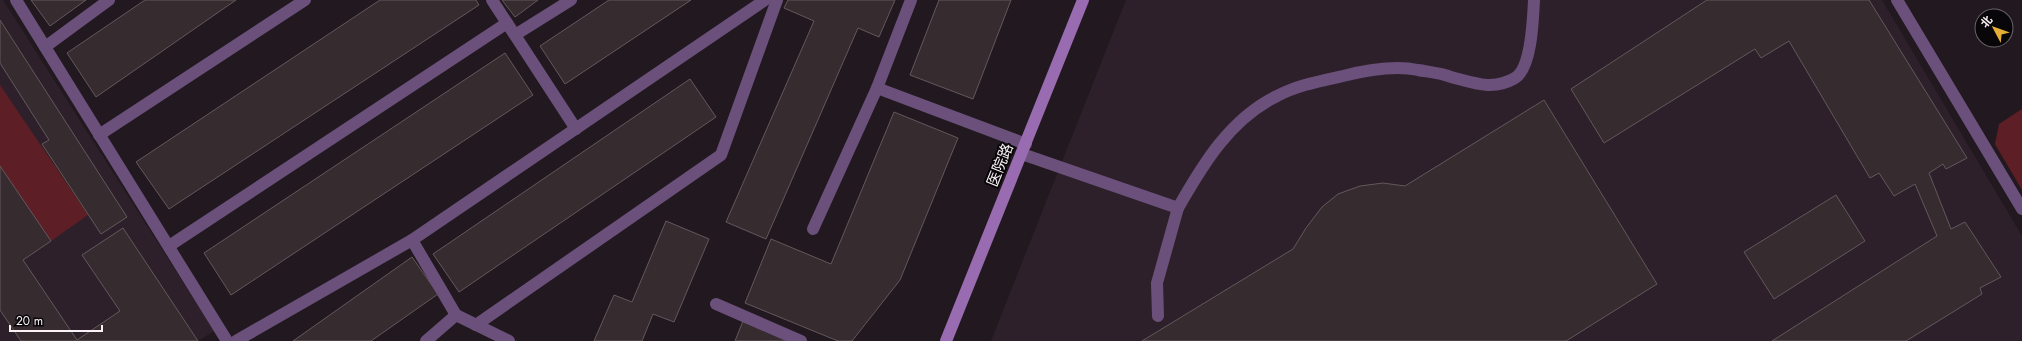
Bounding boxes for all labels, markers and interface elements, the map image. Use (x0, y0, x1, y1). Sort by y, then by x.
north arrow (1974, 8, 2014, 48)
text: 北 (1977, 12, 1996, 31)
street label: 医院路 (981, 140, 1019, 190)
scale bar (10, 307, 102, 333)
text: 20 m (16, 312, 43, 330)

